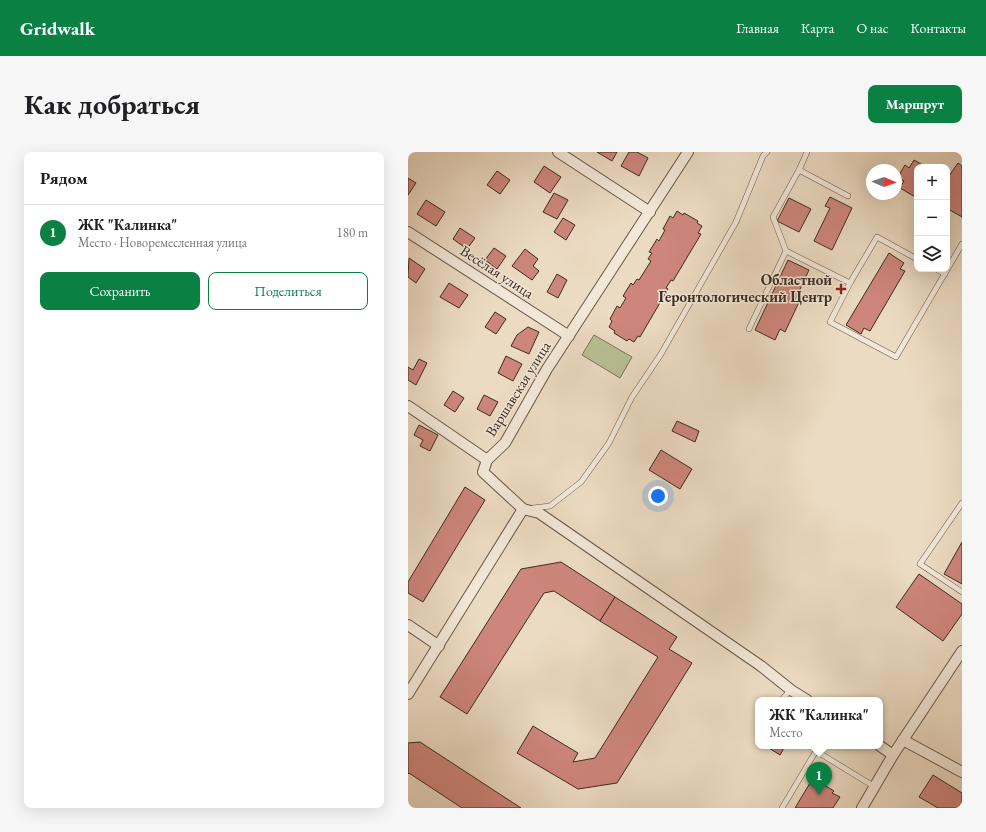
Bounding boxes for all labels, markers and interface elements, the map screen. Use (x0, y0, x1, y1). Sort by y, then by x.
text: Gridwalk (20, 16, 95, 41)
text: Главная (736, 19, 779, 37)
text: Карта (801, 19, 834, 37)
text: О нас (856, 19, 888, 37)
text: Контакты (910, 19, 966, 37)
button: Маршрут (868, 85, 962, 123)
text: Как добраться (24, 86, 200, 122)
north arrow (866, 164, 902, 200)
map controls (914, 164, 950, 272)
button: + (914, 164, 950, 200)
text: Рядом (40, 167, 88, 189)
button: − (914, 200, 950, 236)
text: ЖК "Калинка" (78, 215, 177, 234)
text: 1 (50, 224, 56, 241)
text: 180 m (337, 224, 368, 241)
text: Место · Новоремесленная улица (78, 234, 247, 251)
button: layers (914, 236, 950, 272)
street label: Весёлая улица (457, 241, 538, 302)
place label: Областной Геронтологический Центр (658, 270, 832, 306)
button: Сохранить (40, 272, 200, 310)
button: Поделиться (208, 272, 368, 310)
marker: Областной Геронтологический Центр (835, 283, 847, 295)
street label: Варшавская улица (481, 338, 554, 440)
your location (648, 486, 668, 506)
popup (755, 697, 883, 749)
text: ЖК "Калинка" (769, 705, 869, 724)
text: Место (769, 724, 803, 741)
pin: 1 (806, 762, 832, 795)

